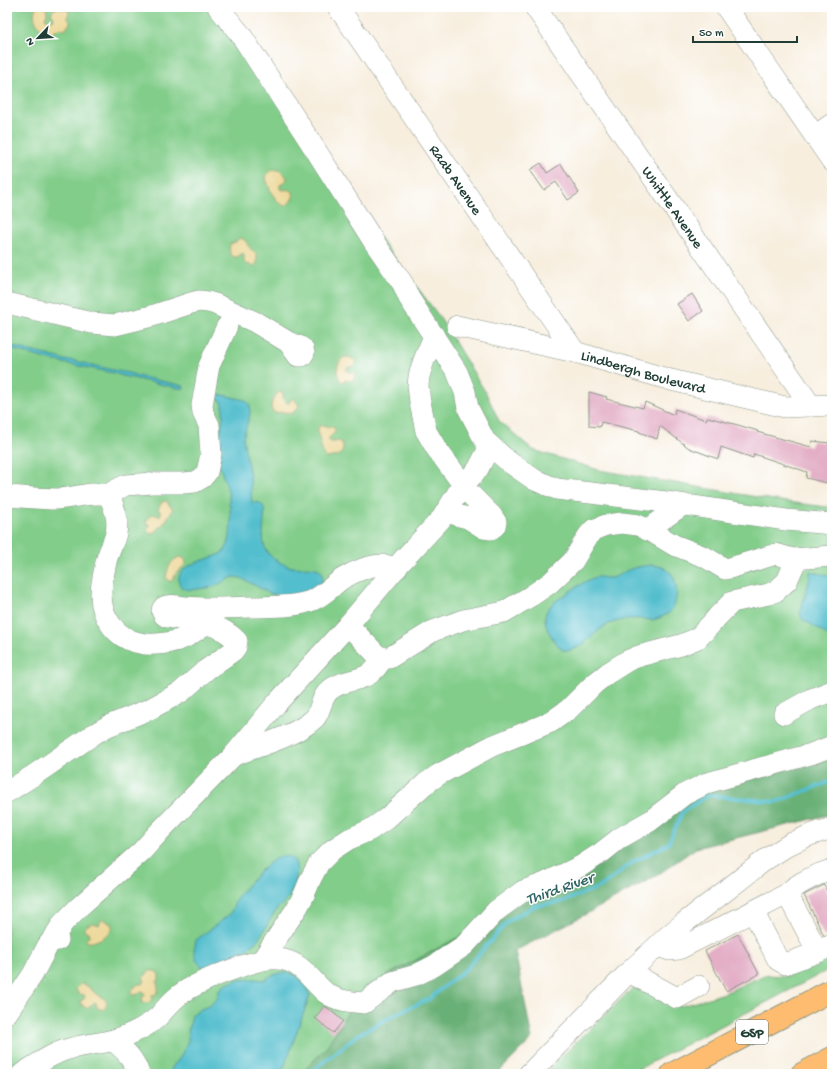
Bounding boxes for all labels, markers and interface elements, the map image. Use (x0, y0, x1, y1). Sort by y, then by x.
north arrow (18, 18, 58, 58)
scale bar (693, 18, 797, 44)
text: 50 m (699, 27, 724, 41)
text: N (24, 36, 38, 47)
street label: Raab Avenue (424, 142, 485, 219)
street label: Whittle Avenue (637, 163, 706, 253)
street label: Lindbergh Boulevard (579, 347, 708, 399)
water label: Third River (524, 869, 599, 911)
road number: GSP (736, 1020, 768, 1044)

